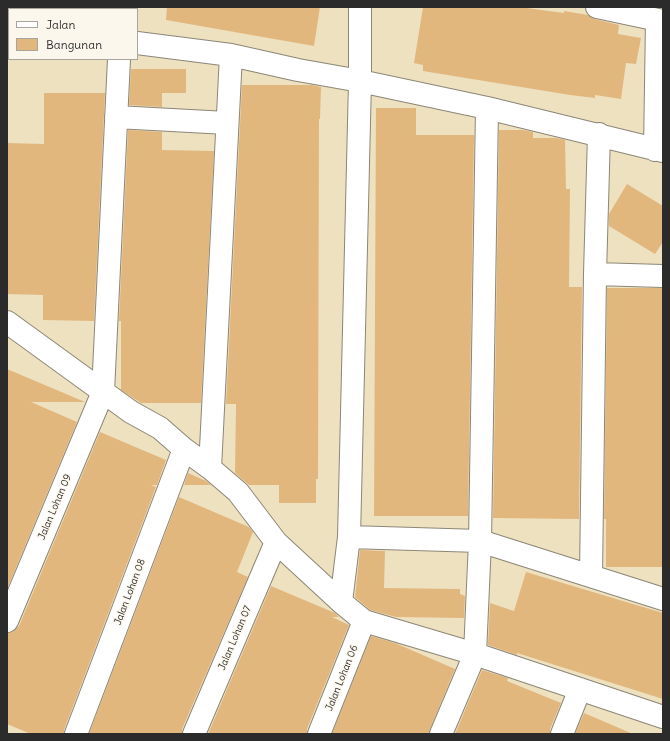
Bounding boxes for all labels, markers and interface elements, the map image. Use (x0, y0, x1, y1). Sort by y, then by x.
legend (8, 8, 138, 60)
text: Jalan (46, 17, 75, 32)
text: Bangunan (46, 37, 102, 52)
street label: Jalan Lohan 09 (36, 473, 74, 541)
street label: Jalan Lohan 08 (112, 557, 148, 627)
street label: Jalan Lohan 07 (216, 604, 254, 672)
street label: Jalan Lohan 06 (323, 643, 361, 713)

